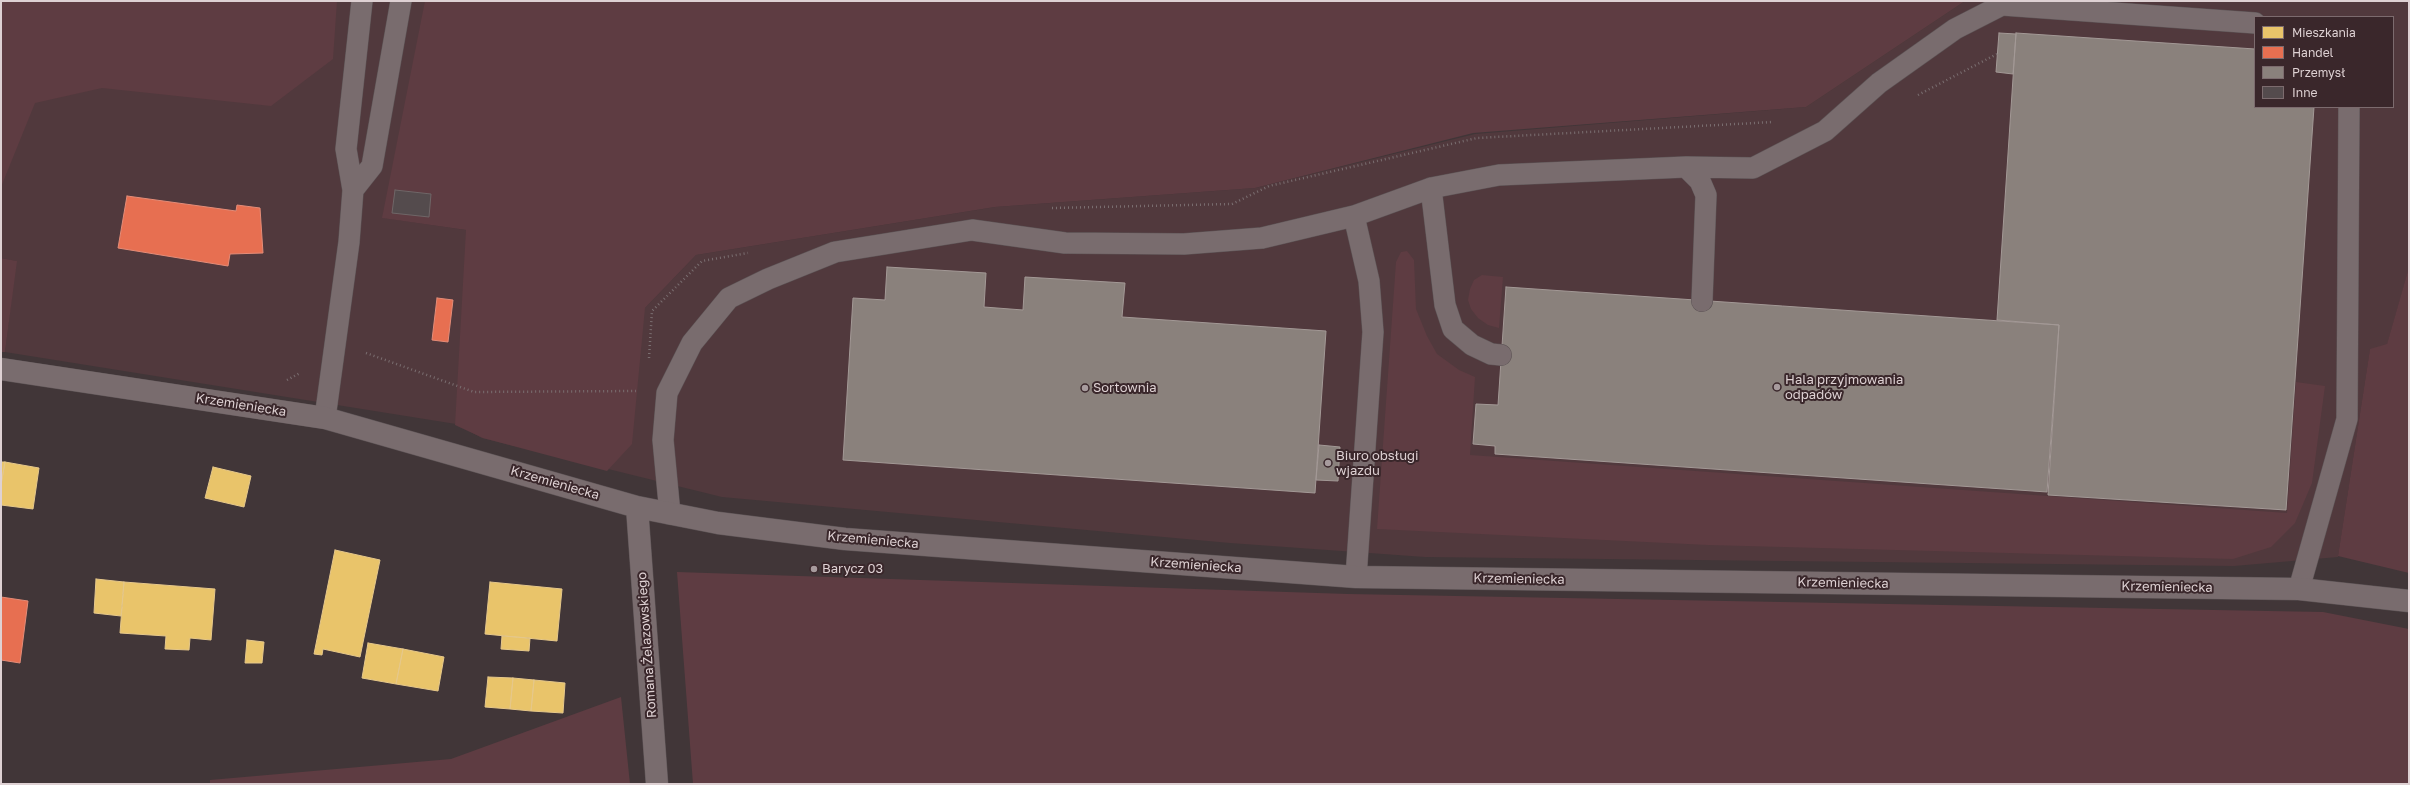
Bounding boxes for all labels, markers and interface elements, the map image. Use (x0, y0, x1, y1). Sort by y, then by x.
legend (2254, 16, 2394, 108)
text: Mieszkania (2292, 25, 2356, 40)
text: Handel (2292, 45, 2333, 60)
text: Przemysł (2292, 65, 2345, 80)
text: Inne (2292, 85, 2318, 100)
place label: Hala przyjmowania odpadów (1785, 372, 1903, 403)
place label: Sortownia (1093, 380, 1157, 396)
marker: Hala przyjmowania odpadów (1772, 382, 1782, 392)
marker: Sortownia (1080, 383, 1090, 393)
street label: Krzemieniecka (195, 390, 287, 420)
place label: Biuro obsługi wjazdu (1336, 448, 1418, 479)
marker: Biuro obsługi wjazdu (1323, 458, 1333, 468)
street label: Krzemieniecka (509, 463, 601, 503)
street label: Krzemieniecka (827, 528, 919, 552)
street label: Krzemieniecka (1150, 554, 1242, 576)
place label: Barycz 03 (822, 561, 883, 577)
marker: Barycz 03 (809, 564, 819, 574)
street label: Krzemieniecka (1473, 570, 1565, 588)
street label: Romana Żelazowskiego (634, 571, 660, 719)
street label: Krzemieniecka (1797, 574, 1889, 592)
street label: Krzemieniecka (2121, 578, 2213, 596)

